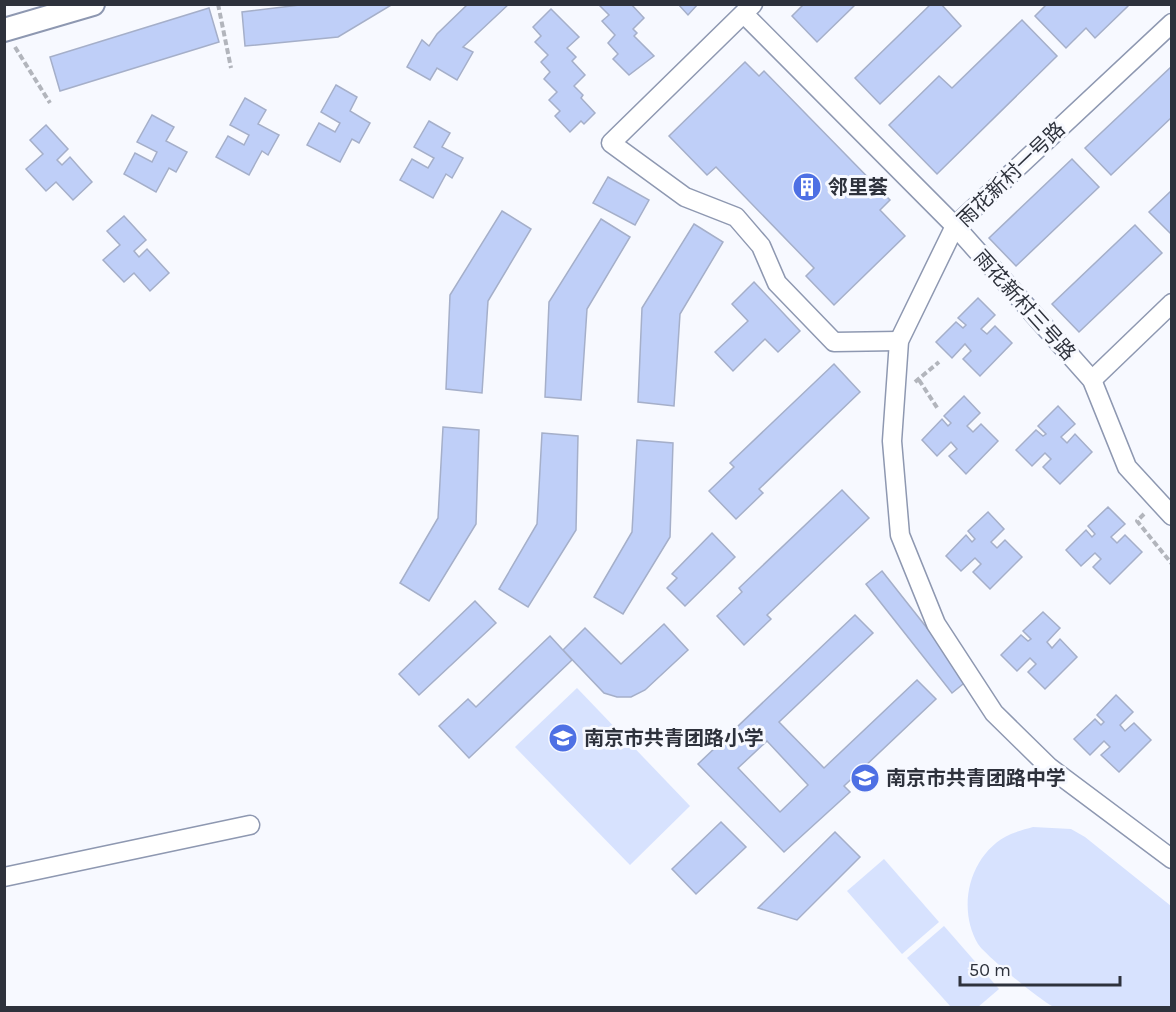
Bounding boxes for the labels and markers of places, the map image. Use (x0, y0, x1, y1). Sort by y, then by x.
building icon: 邻里荟 (791, 171, 823, 203)
place label: 邻里荟 (828, 176, 888, 199)
school or university icon: 南京市共青团路小学 (547, 722, 579, 754)
place label: 南京市共青团路小学 (584, 727, 764, 750)
school or university icon: 南京市共青团路中学 (849, 762, 881, 794)
place label: 南京市共青团路中学 (886, 767, 1066, 790)

